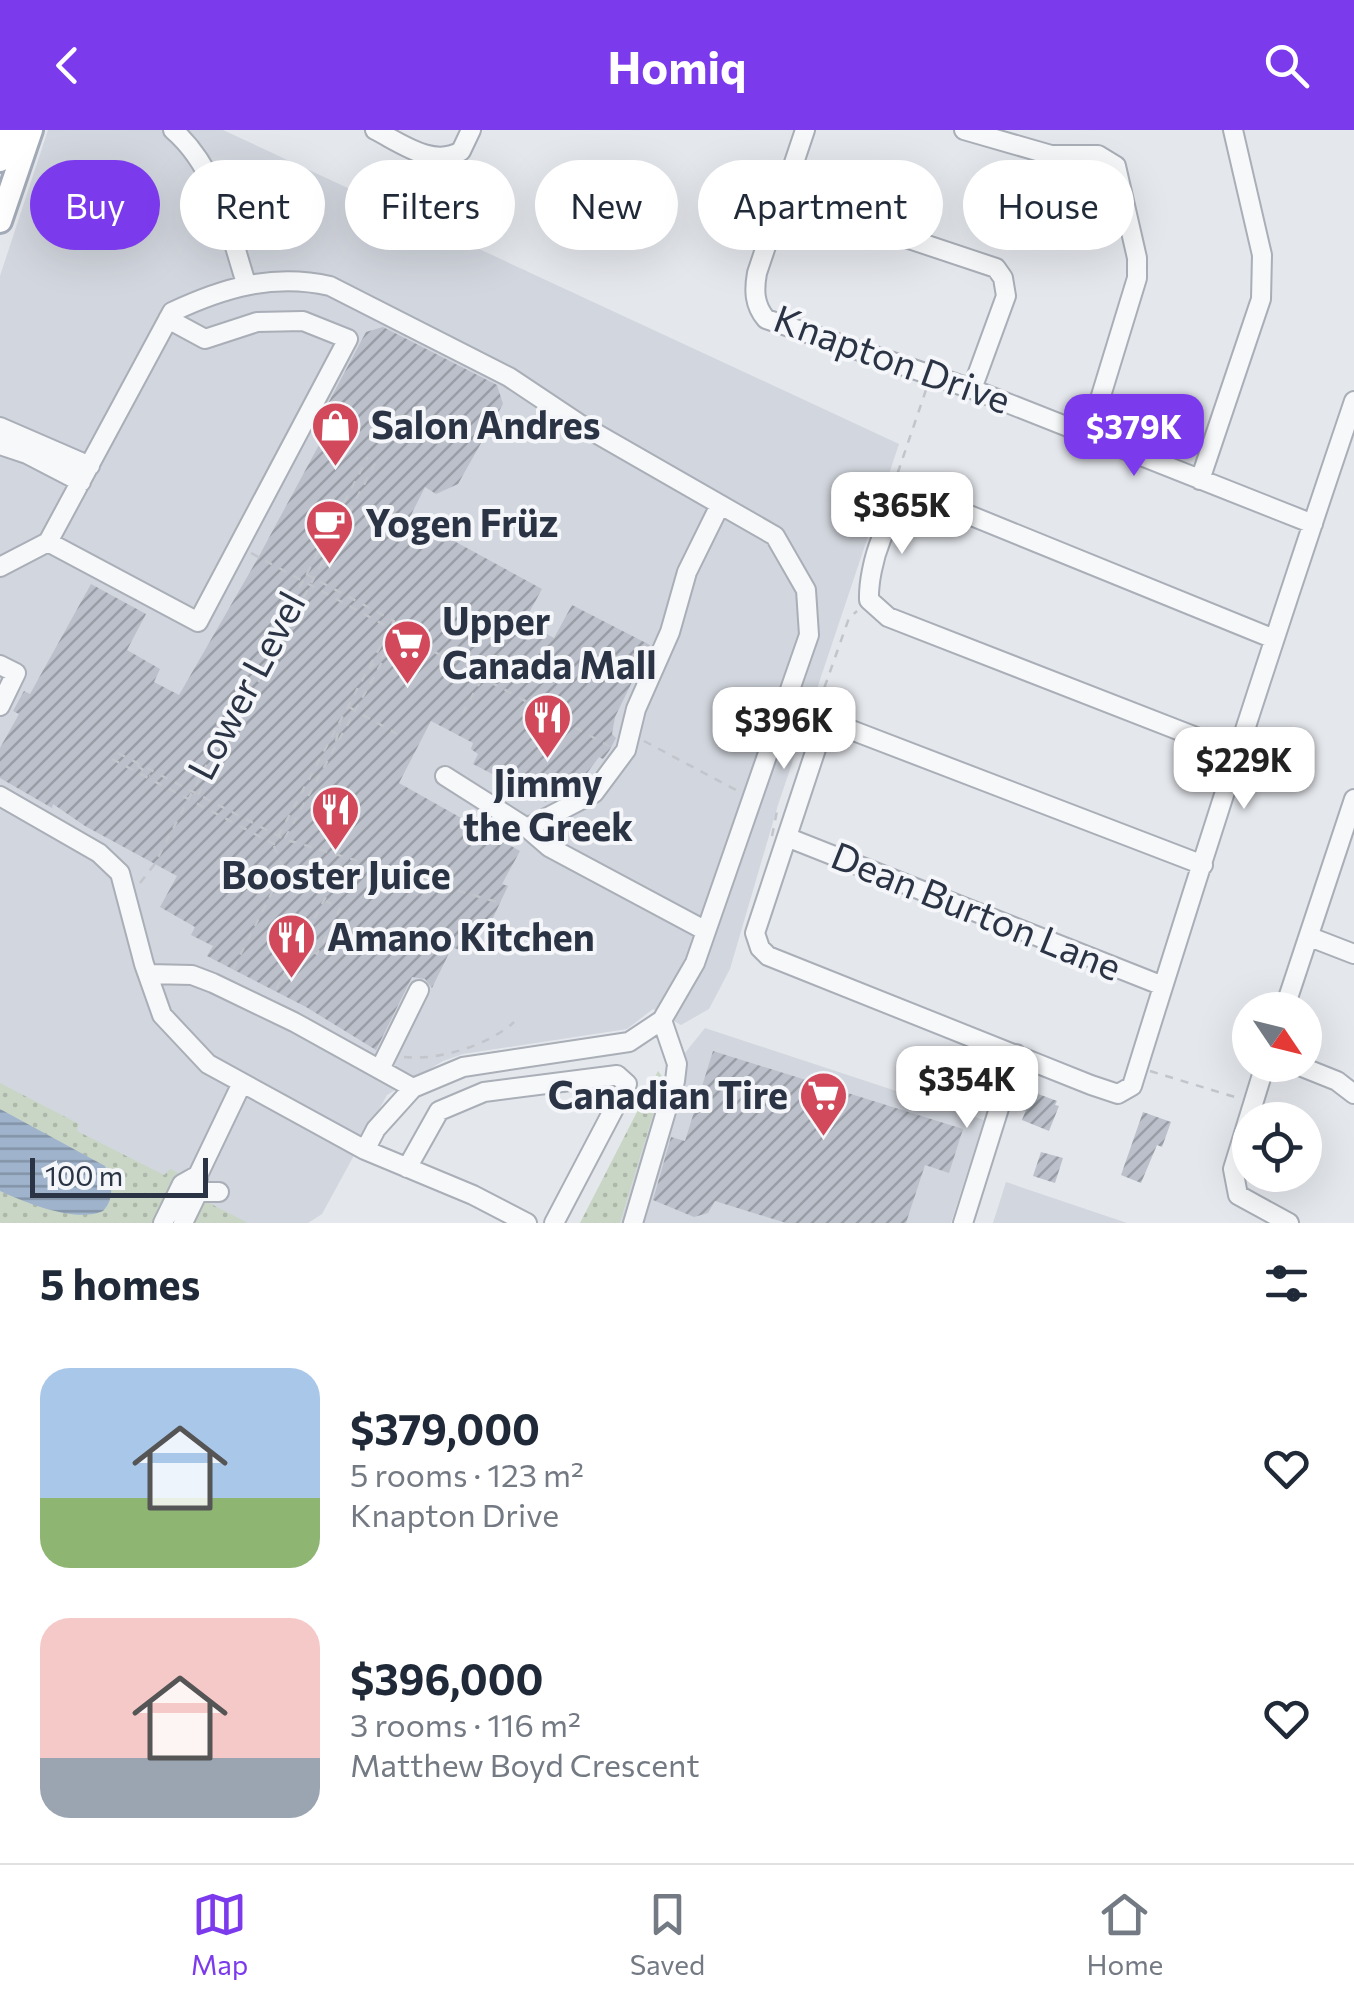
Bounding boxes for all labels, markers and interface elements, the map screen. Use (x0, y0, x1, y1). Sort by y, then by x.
icon: back (40, 38, 95, 93)
text: Homiq (608, 38, 746, 93)
icon: search (1259, 38, 1314, 93)
chip: Buy (30, 160, 160, 250)
chip: Rent (180, 160, 325, 250)
chip: Filters (345, 160, 515, 250)
chip: New (535, 160, 678, 250)
chip: Apartment (698, 160, 943, 250)
chip: House (963, 160, 1134, 250)
street label: Knapton Drive (768, 293, 1018, 422)
pin: $379K (1064, 394, 1204, 479)
shop icon: Salon Andres (310, 400, 362, 468)
place label: Salon Andres (371, 400, 601, 447)
text: $379K (1086, 406, 1182, 446)
pin: $365K (832, 472, 972, 557)
text: $365K (853, 484, 951, 524)
cafe icon: Yogen Früz (304, 498, 356, 566)
place label: Yogen Früz (365, 498, 558, 545)
street label: Lower Level (176, 583, 314, 787)
place label: Upper Canada Mall (442, 596, 657, 687)
supermarket icon: Upper Canada Mall (381, 618, 433, 686)
pin: $396K (714, 687, 854, 772)
restaurant icon: Jimmy the Greek (522, 692, 574, 760)
text: $396K (735, 699, 833, 739)
pin: $229K (1174, 727, 1314, 812)
text: $229K (1196, 739, 1292, 779)
place label: Jimmy the Greek (463, 758, 633, 849)
restaurant icon: Booster Juice (310, 784, 362, 852)
street label: Dean Burton Lane (825, 830, 1129, 989)
place label: Booster Juice (221, 850, 451, 897)
restaurant icon: Amano Kitchen (266, 912, 318, 980)
place label: Amano Kitchen (327, 912, 595, 959)
north arrow (1232, 992, 1322, 1082)
map controls (1232, 992, 1322, 1192)
pin: $354K (897, 1046, 1037, 1131)
text: $354K (918, 1058, 1016, 1098)
place label: Canadian Tire (548, 1070, 788, 1117)
supermarket icon: Canadian Tire (797, 1070, 849, 1138)
button: locate (1232, 1102, 1322, 1192)
scale bar (30, 1153, 208, 1198)
text: 100 m (45, 1158, 123, 1192)
icon: filters (1259, 1256, 1314, 1311)
text: 5 homes (40, 1257, 200, 1309)
text: $379,000 (350, 1402, 540, 1454)
icon: home (120, 1408, 240, 1528)
icon: heart (1259, 1441, 1314, 1496)
text: 5 rooms · 123 m² (350, 1454, 584, 1494)
text: Knapton Drive (350, 1494, 559, 1534)
text: $396,000 (350, 1652, 544, 1704)
icon: home (120, 1658, 240, 1778)
icon: heart (1259, 1691, 1314, 1746)
text: 3 rooms · 116 m² (350, 1704, 581, 1744)
text: Matthew Boyd Crescent (350, 1744, 700, 1784)
tab: Map (191, 1887, 248, 1981)
tab: Saved (630, 1887, 705, 1981)
tab: Home (1086, 1887, 1163, 1981)

